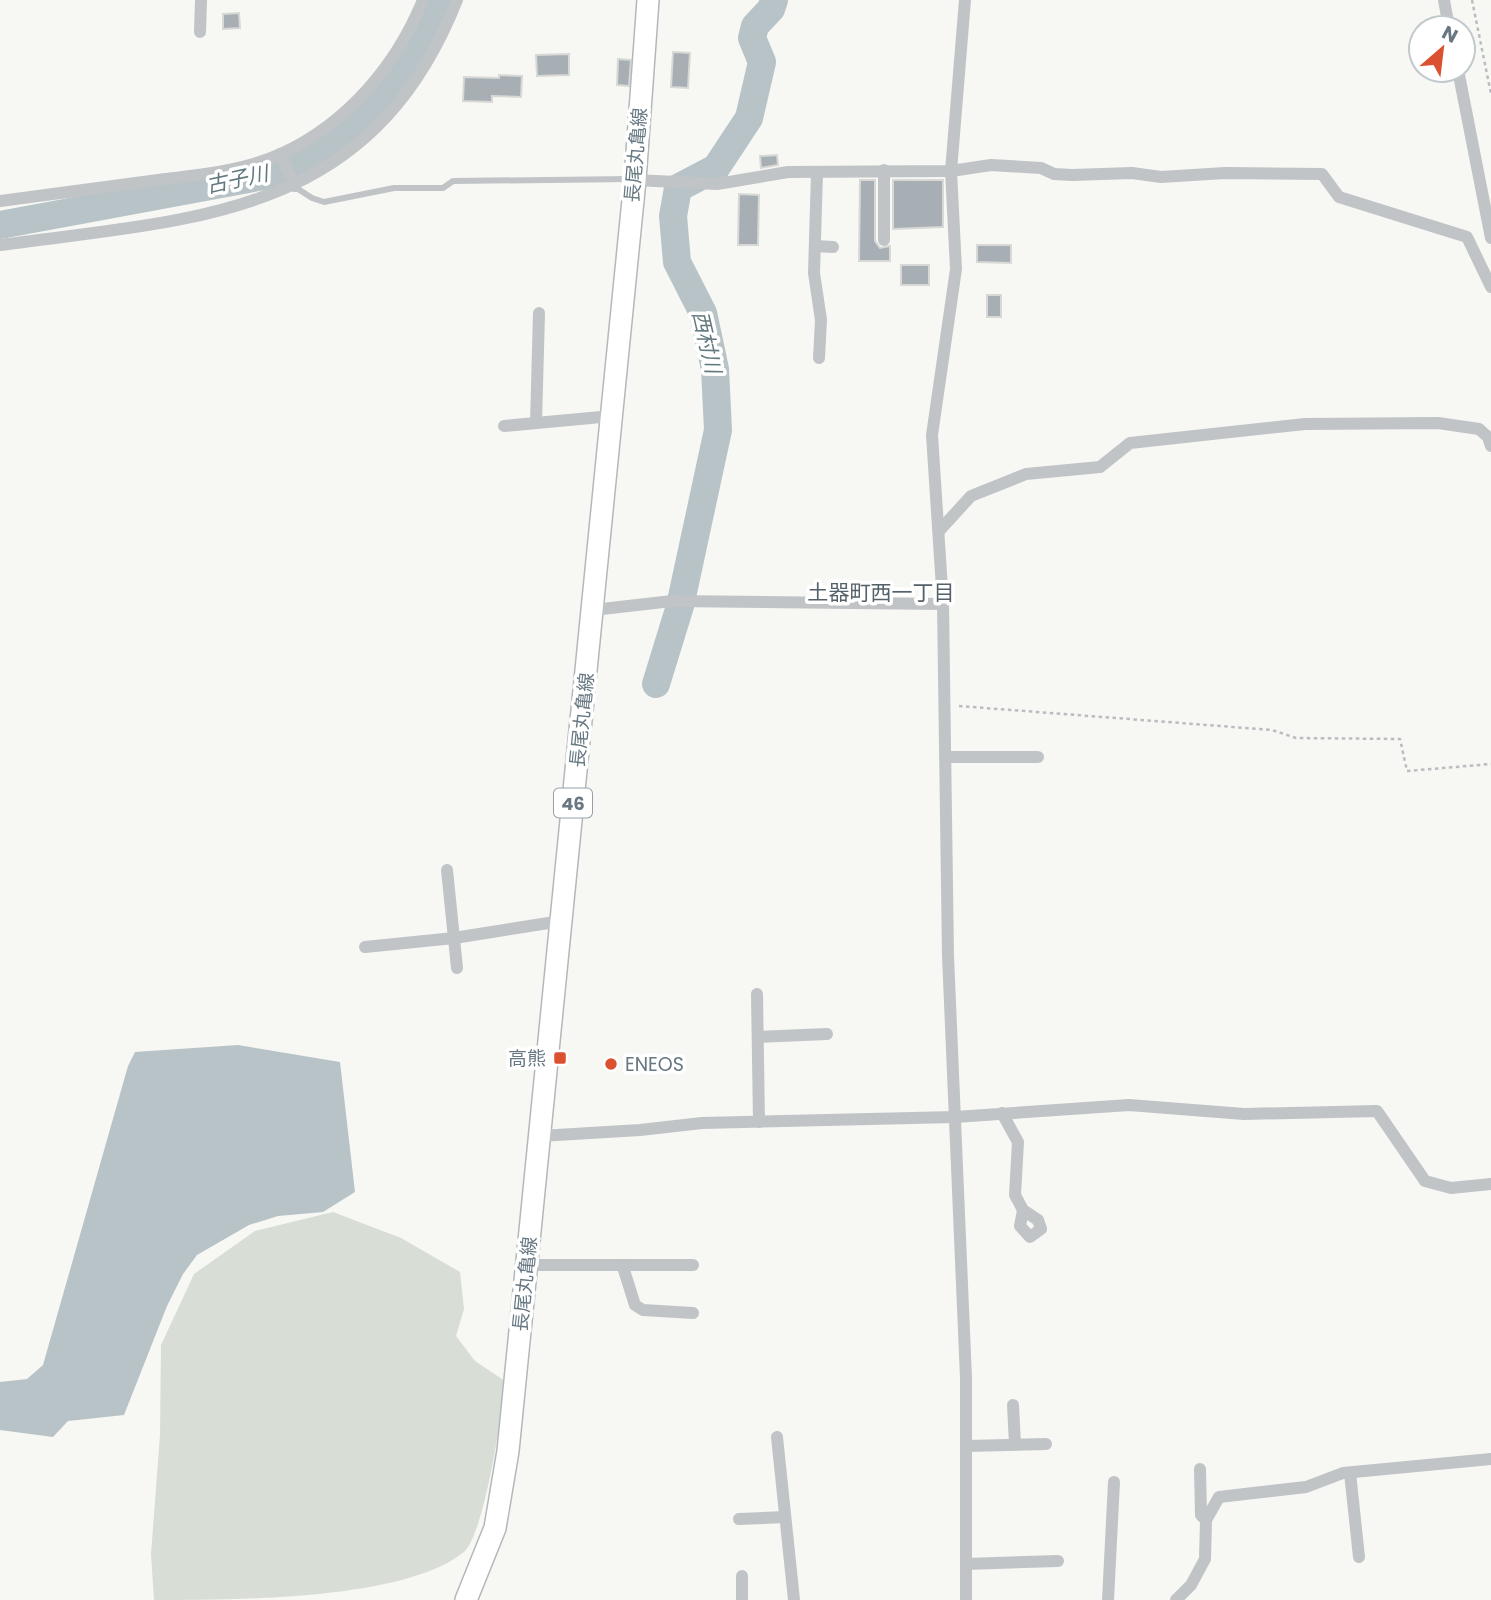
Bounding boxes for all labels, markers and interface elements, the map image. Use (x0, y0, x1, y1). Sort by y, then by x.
north arrow (1407, 14, 1477, 84)
text: N (1437, 19, 1462, 50)
street label: 長尾丸亀線 (618, 106, 654, 204)
water label: 古子川 (203, 158, 273, 200)
water label: 西村川 (686, 308, 729, 378)
district label: 土器町西一丁目 (808, 578, 955, 607)
street label: 長尾丸亀線 (564, 671, 600, 769)
road number: 46 (554, 788, 592, 818)
place label: 高熊 (508, 1045, 546, 1072)
marker: 高熊 (552, 1050, 568, 1066)
place label: ENEOS (625, 1051, 684, 1078)
marker: ENEOS (603, 1056, 619, 1072)
street label: 長尾丸亀線 (507, 1235, 543, 1333)

